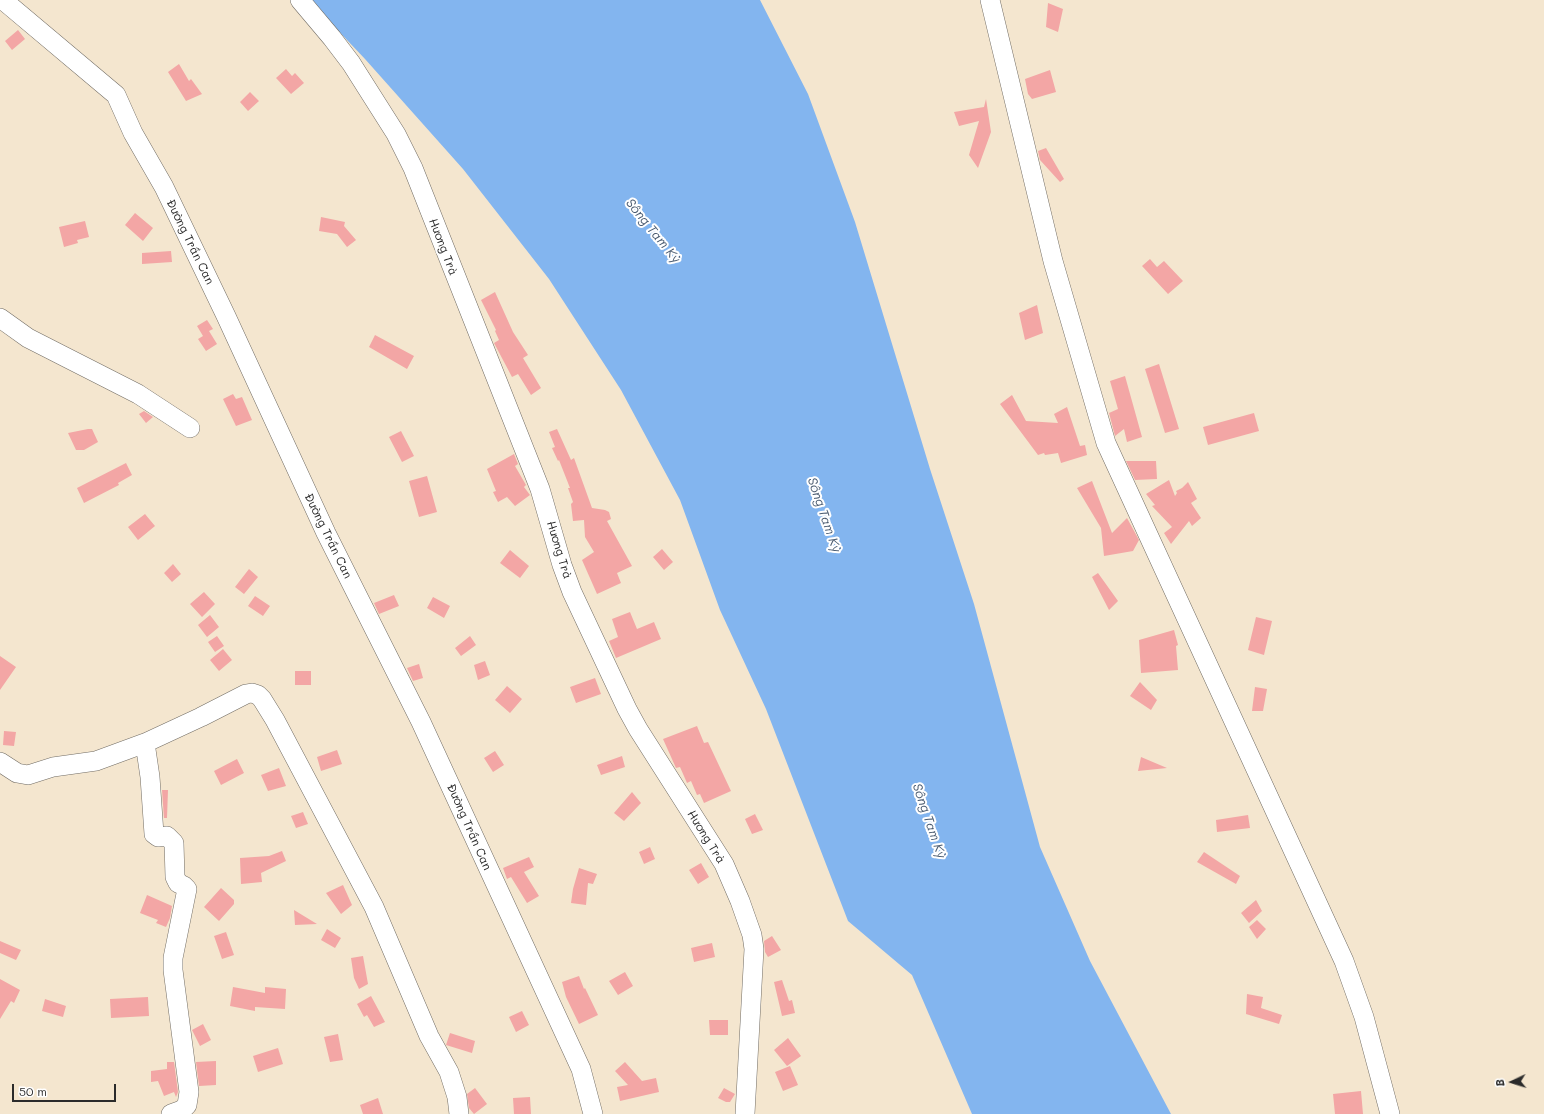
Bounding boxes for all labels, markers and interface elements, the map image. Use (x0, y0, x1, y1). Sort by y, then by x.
water label: Sông Tam Kỳ (622, 196, 684, 266)
street label: Đường Trần Can (163, 197, 217, 287)
street label: Hương Trà (426, 216, 460, 278)
water label: Sông Tam Kỳ (804, 475, 844, 555)
street label: Đường Trần Can (301, 491, 355, 581)
street label: Hương Trà (543, 519, 575, 581)
water label: Sông Tam Kỳ (909, 781, 949, 861)
street label: Đường Trần Can (443, 782, 495, 872)
street label: Hương Trà (684, 808, 728, 866)
north arrow (1492, 1062, 1532, 1102)
scale bar (14, 1076, 118, 1102)
text: B (1492, 1079, 1507, 1087)
text: 50 m (19, 1083, 47, 1099)

